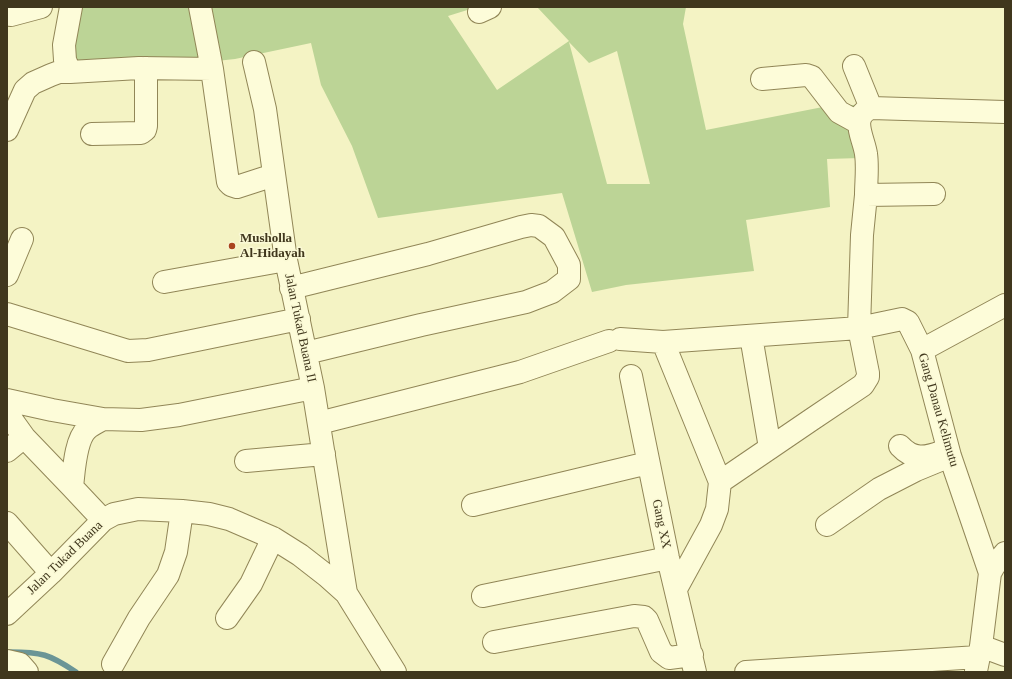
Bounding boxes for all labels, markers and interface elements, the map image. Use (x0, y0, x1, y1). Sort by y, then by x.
place label: Musholla Al-Hidayah (240, 231, 305, 262)
marker: Musholla Al-Hidayah (227, 241, 237, 251)
street label: Jalan Tukad Buana II (281, 272, 319, 384)
street label: Gang Danau Kelimutu (914, 351, 962, 469)
street label: Gang XX (648, 498, 674, 550)
street label: Jalan Tukad Buana (24, 518, 106, 598)

